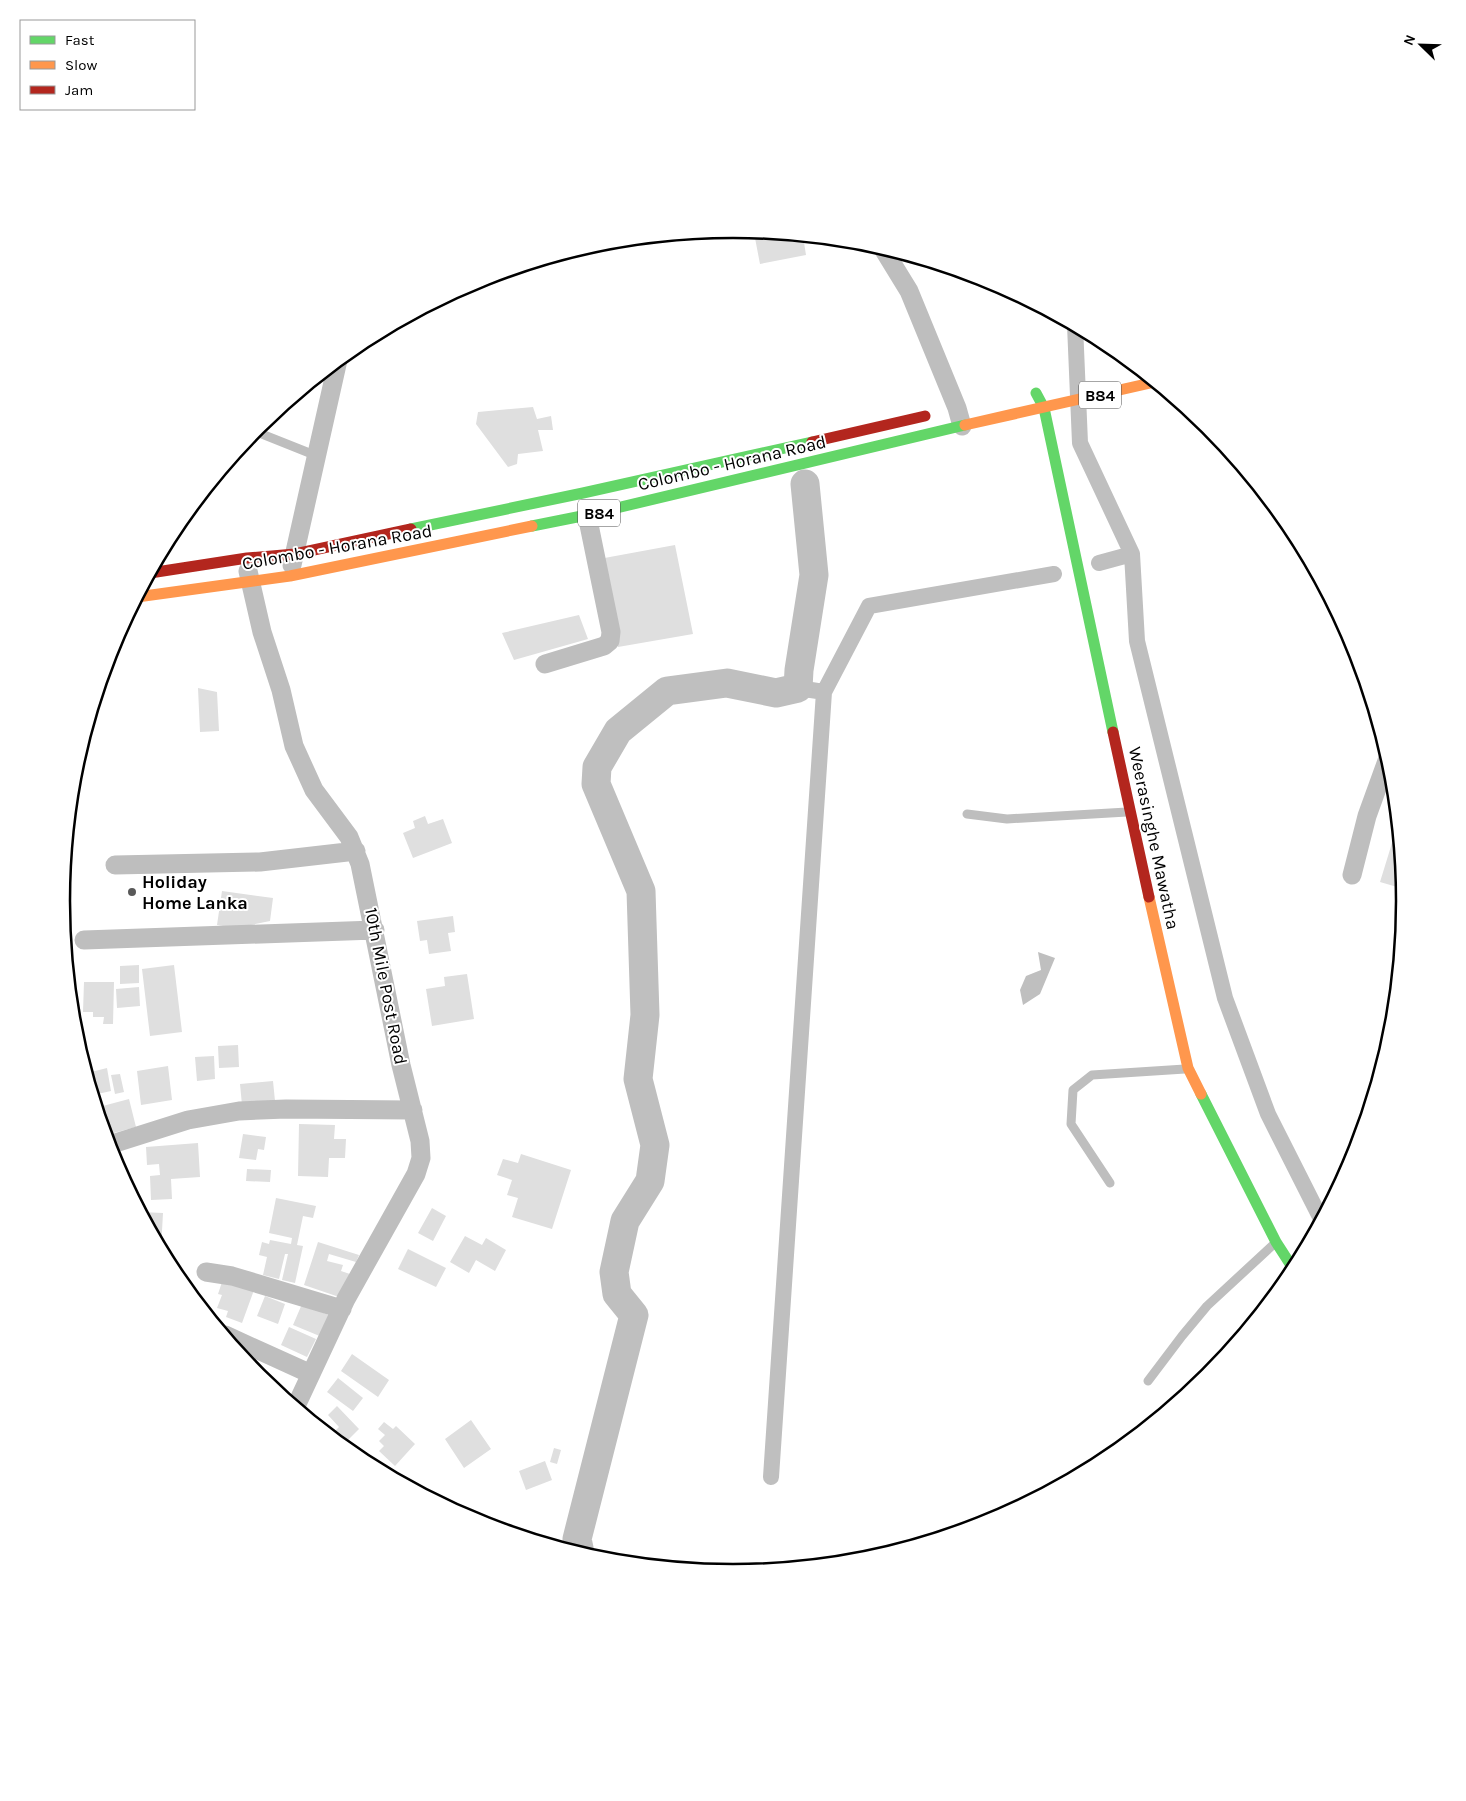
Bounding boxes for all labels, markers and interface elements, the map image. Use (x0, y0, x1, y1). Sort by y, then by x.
legend (20, 20, 195, 110)
north arrow (1396, 20, 1446, 70)
text: Fast (65, 31, 95, 49)
text: N (1400, 32, 1419, 48)
text: Slow (65, 56, 97, 74)
text: Jam (65, 81, 93, 99)
road number: B84 (1079, 382, 1121, 408)
street label: Colombo - Horana Road (636, 431, 828, 495)
road number: B84 (578, 499, 620, 526)
street label: Colombo - Horana Road (240, 519, 434, 575)
street label: Weerasinghe Mawatha (1124, 745, 1184, 931)
place label: Holiday Home Lanka (142, 871, 248, 914)
marker: Holiday Home Lanka (126, 886, 138, 898)
street label: 10th Mile Post Road (360, 906, 412, 1066)

